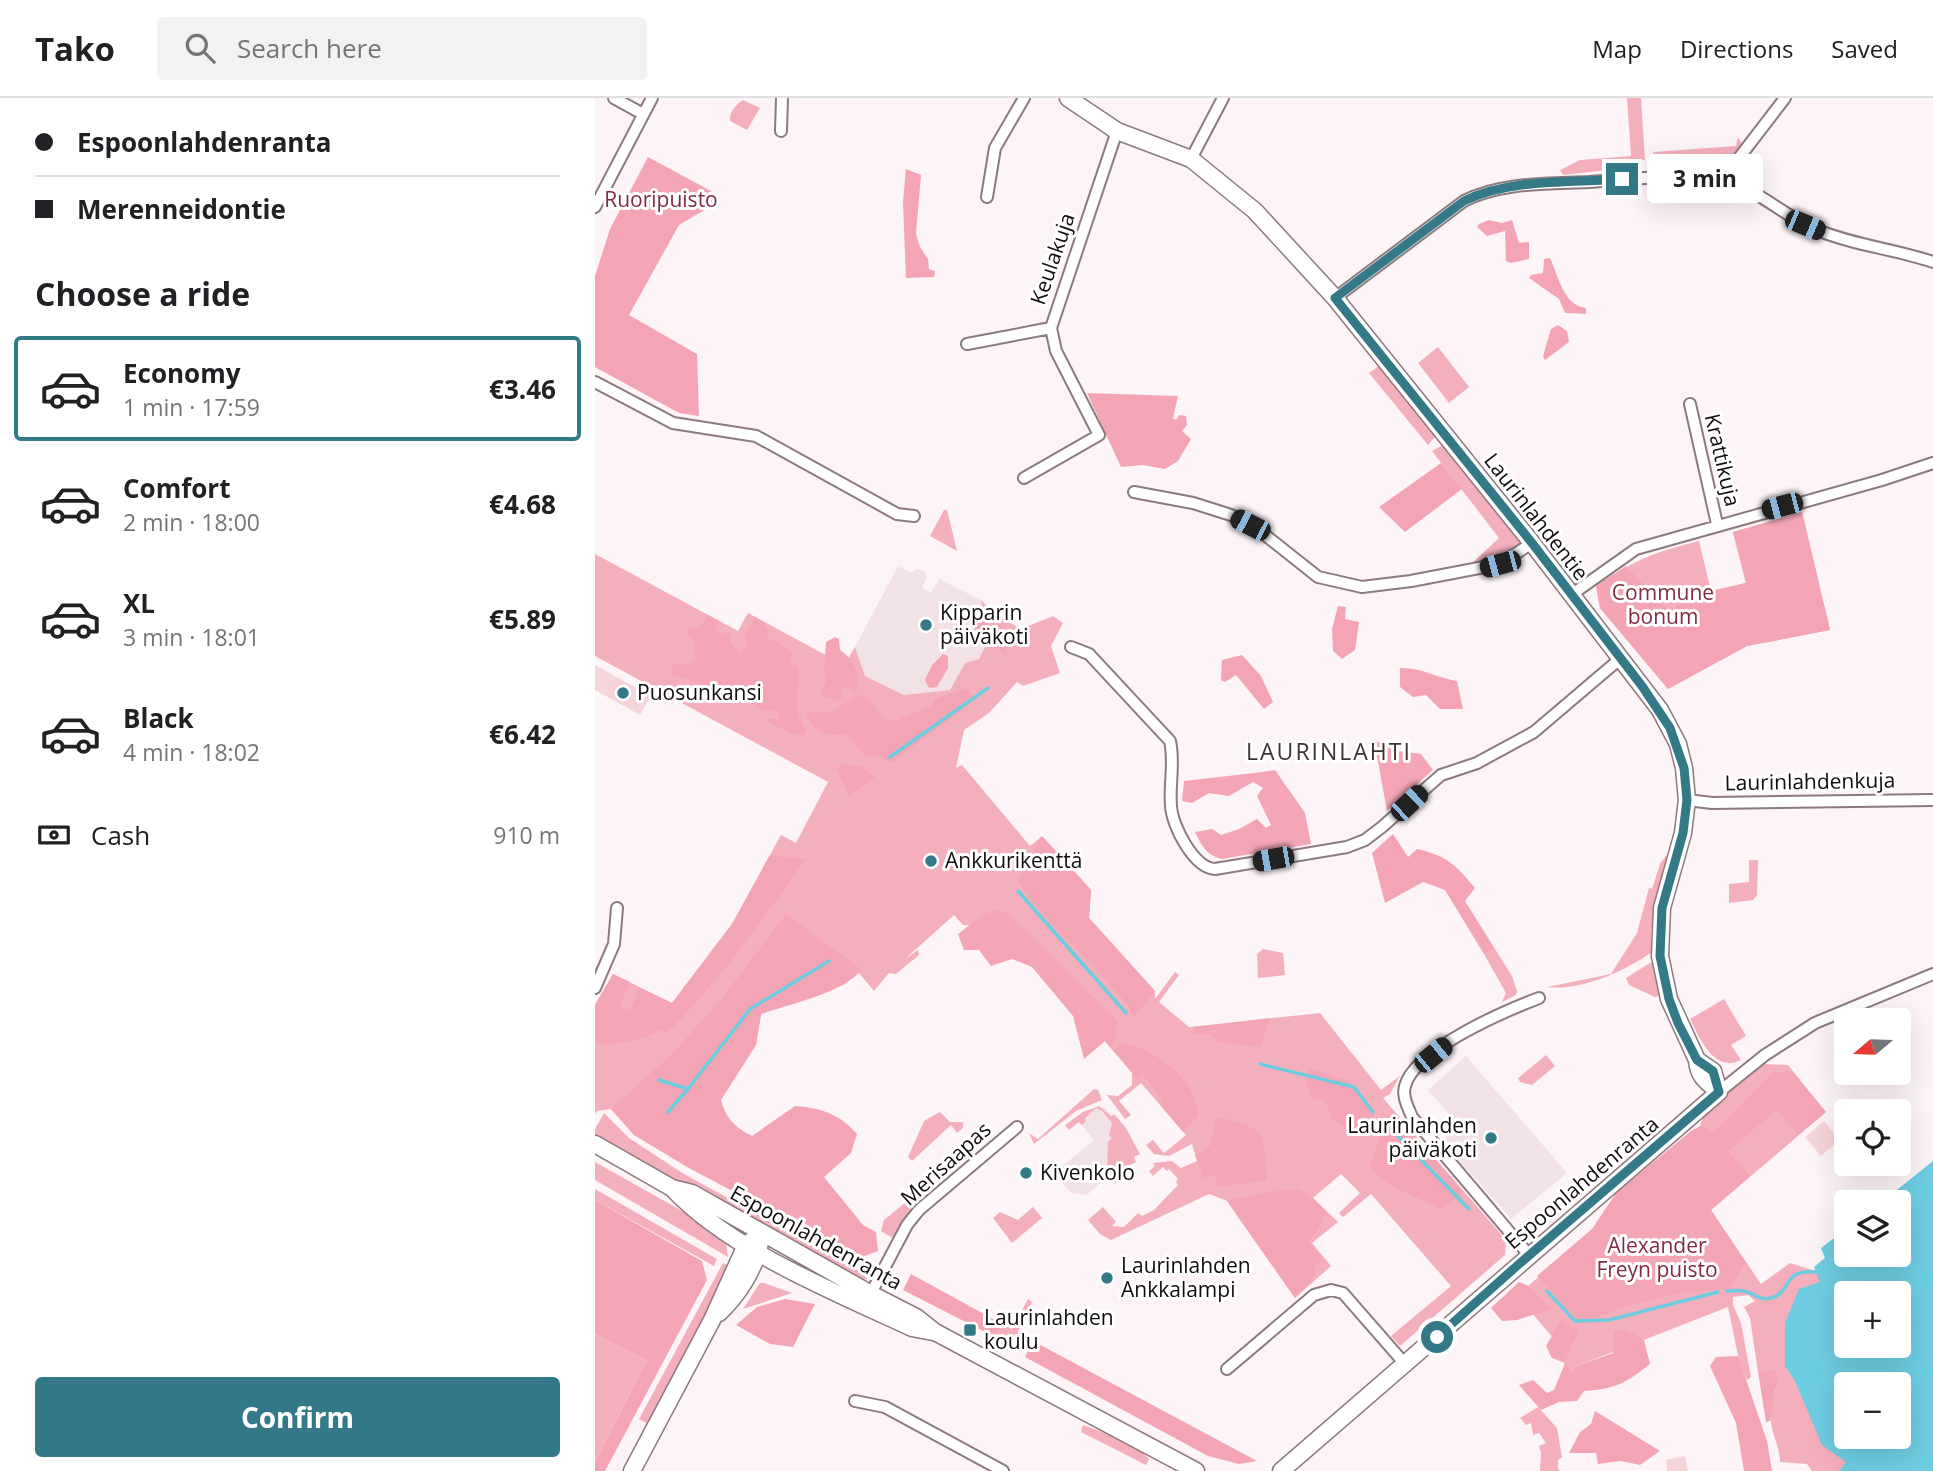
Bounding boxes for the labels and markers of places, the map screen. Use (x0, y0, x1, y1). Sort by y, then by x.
place label: Kipparin päiväkoti (940, 598, 1028, 650)
marker: Kipparin päiväkoti (918, 617, 934, 633)
place label: Puosunkansi (637, 678, 762, 706)
marker: Puosunkansi (615, 685, 631, 701)
place label: Ankkurikenttä (945, 846, 1082, 874)
marker: Ankkurikenttä (923, 853, 939, 869)
place label: Laurinlahden päiväkoti (1347, 1111, 1477, 1163)
marker: Laurinlahden päiväkoti (1483, 1130, 1499, 1146)
place label: Kivenkolo (1040, 1158, 1135, 1186)
marker: Kivenkolo (1018, 1165, 1034, 1181)
place label: Laurinlahden Ankkalampi (1121, 1251, 1251, 1303)
marker: Laurinlahden Ankkalampi (1099, 1270, 1115, 1286)
place label: Laurinlahden koulu (984, 1303, 1114, 1355)
marker: Laurinlahden koulu (962, 1322, 978, 1338)

